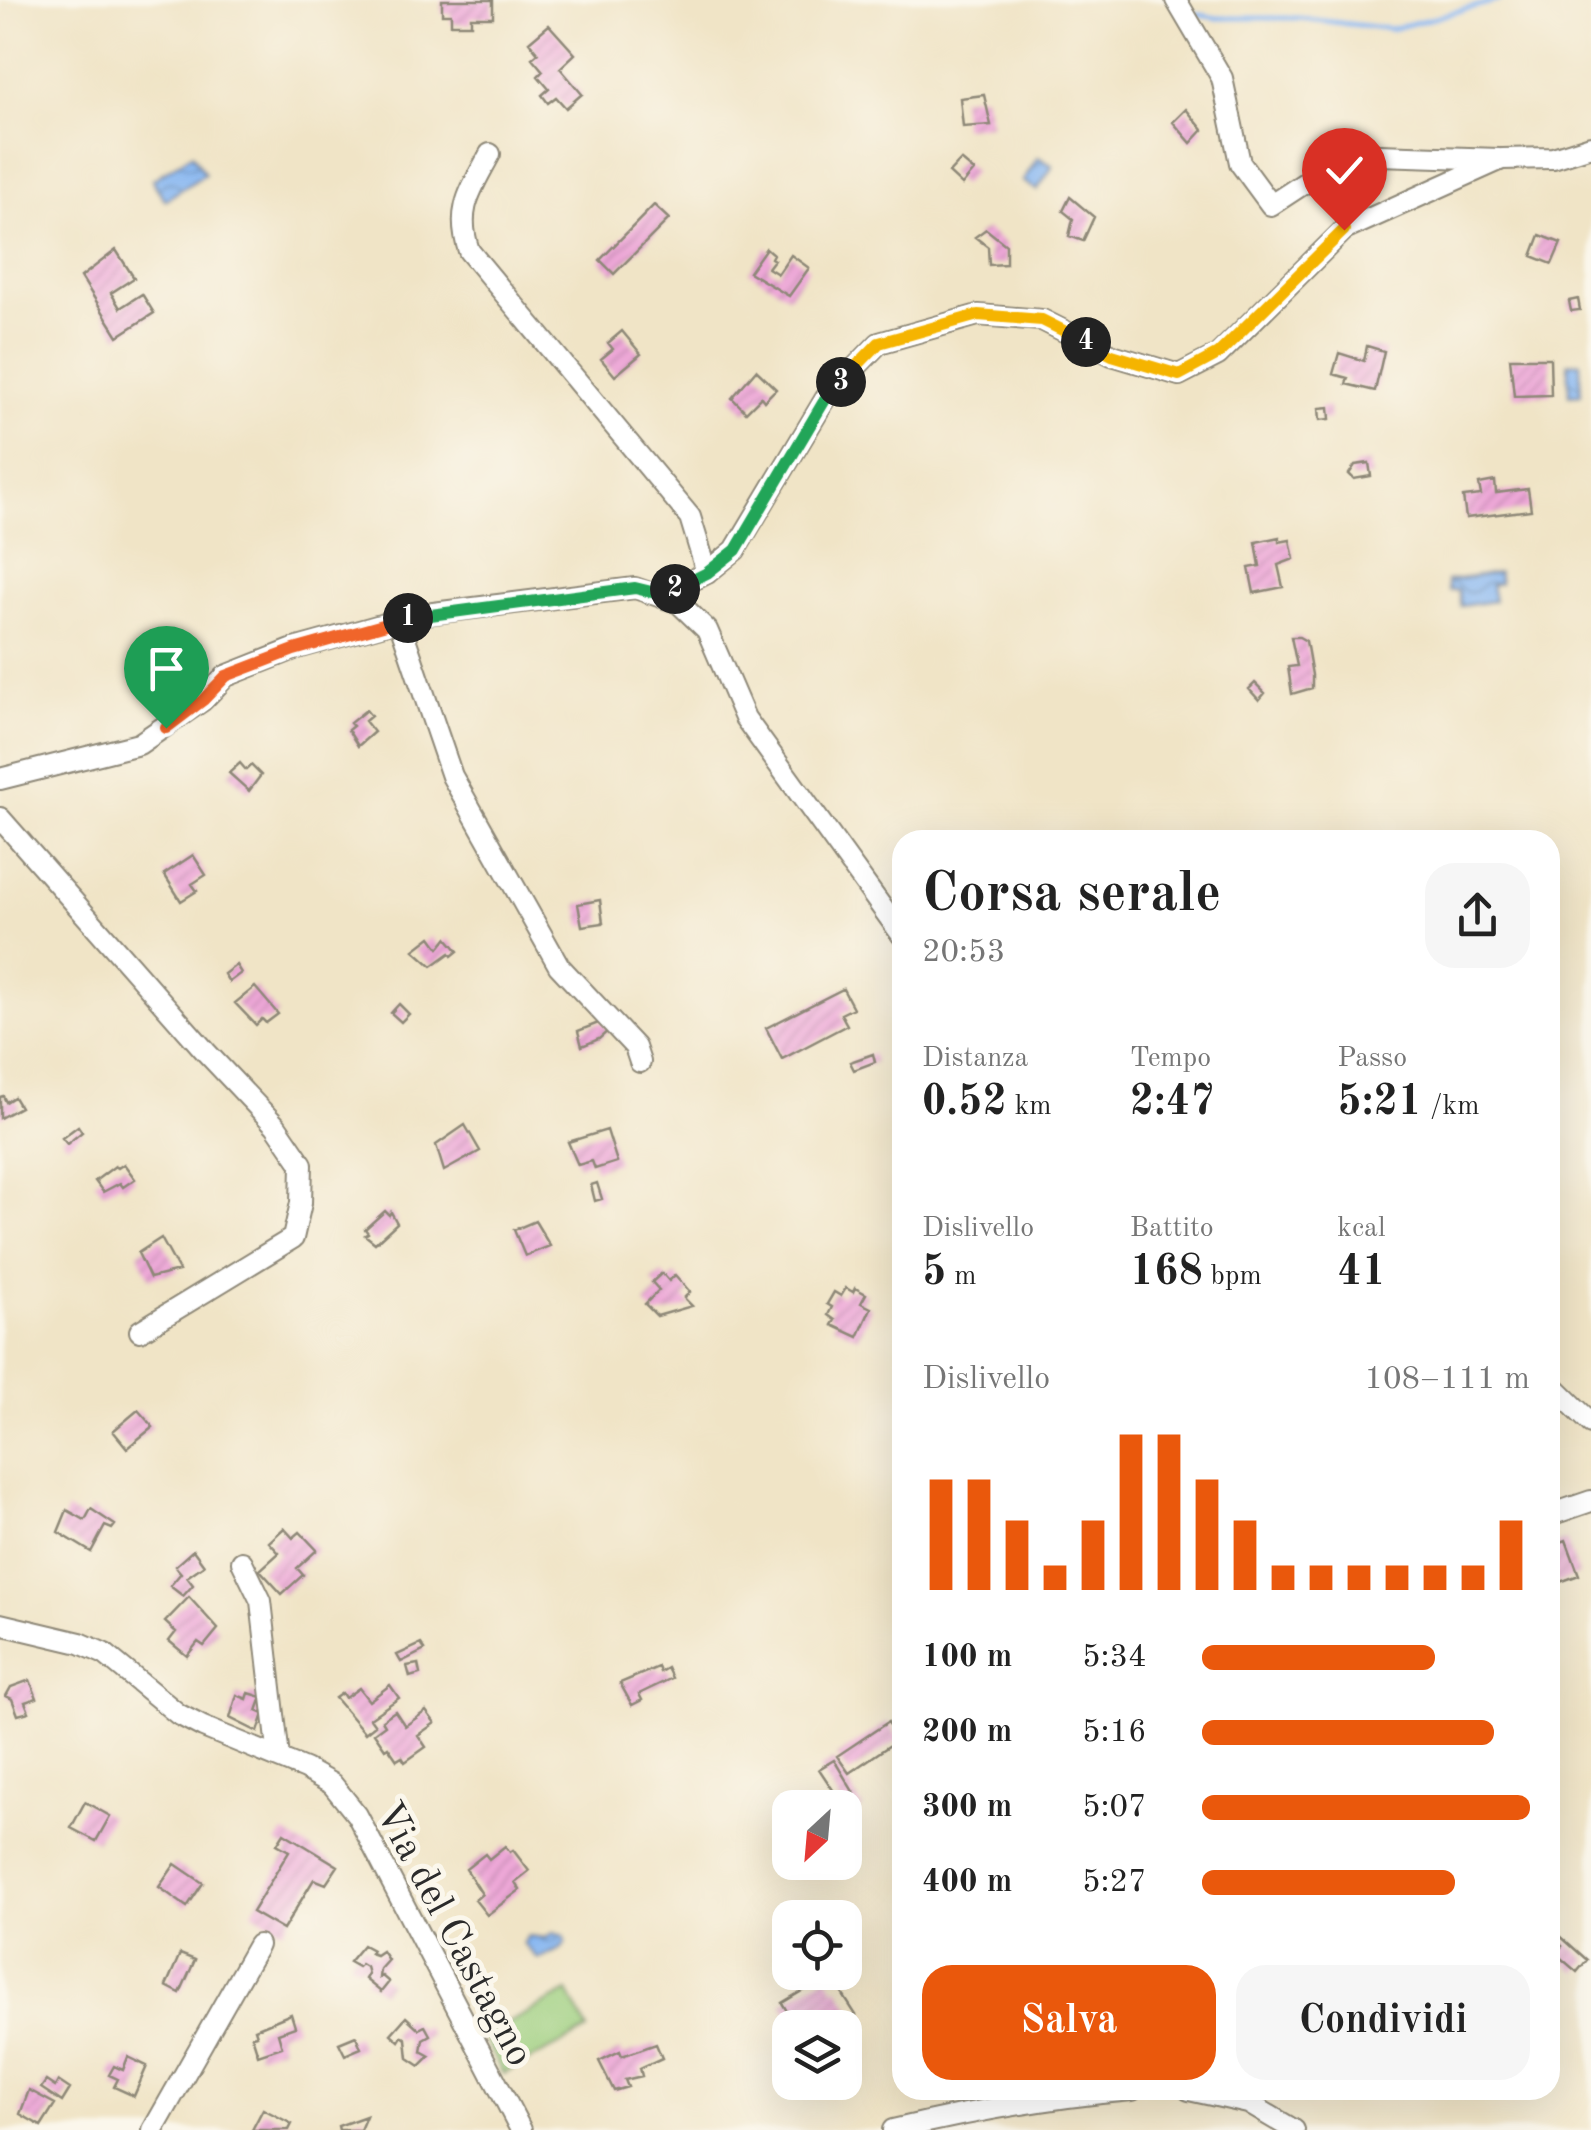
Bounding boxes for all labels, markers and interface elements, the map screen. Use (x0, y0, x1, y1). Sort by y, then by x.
pin (1302, 128, 1387, 231)
icon: check (1317, 143, 1372, 198)
pin: 4 (1061, 317, 1111, 367)
text: 4 (1078, 328, 1094, 356)
pin: 3 (816, 357, 866, 407)
text: 3 (833, 368, 849, 396)
pin: 2 (650, 564, 700, 614)
text: 2 (667, 575, 683, 603)
pin: 1 (383, 593, 433, 643)
text: 1 (400, 604, 416, 632)
pin (124, 626, 209, 729)
icon: arrive (139, 641, 194, 696)
button: share (1425, 863, 1530, 968)
text: Corsa serale (922, 868, 1221, 923)
text: 20:53 (922, 937, 1005, 969)
text: Distanza (922, 1045, 1028, 1073)
text: Tempo (1130, 1045, 1211, 1073)
text: Passo (1337, 1045, 1407, 1073)
text: 0.52 (922, 1082, 1007, 1124)
text: 2:47 (1130, 1082, 1215, 1124)
text: 5:21 (1337, 1082, 1422, 1124)
text: km (1007, 1093, 1051, 1121)
text: /km (1422, 1093, 1479, 1121)
text: Dislivello (922, 1215, 1034, 1243)
text: Battito (1130, 1215, 1214, 1243)
text: kcal (1337, 1215, 1386, 1243)
text: 5 (922, 1252, 946, 1294)
text: 168 (1130, 1252, 1203, 1294)
text: 41 (1337, 1252, 1386, 1294)
text: m (946, 1263, 976, 1291)
text: bpm (1203, 1263, 1262, 1291)
text: Dislivello (922, 1364, 1050, 1396)
text: 108–111 m (1364, 1364, 1530, 1396)
text: 100 m (922, 1642, 1012, 1674)
text: 5:34 (1082, 1642, 1147, 1674)
text: 200 m (922, 1717, 1012, 1749)
text: 5:16 (1082, 1717, 1147, 1749)
north arrow (772, 1790, 862, 1880)
map controls (772, 1790, 862, 2100)
text: 300 m (922, 1792, 1012, 1824)
text: 5:07 (1082, 1792, 1147, 1824)
street label: Via del Castagno (366, 1796, 539, 2074)
text: 400 m (922, 1867, 1012, 1899)
text: 5:27 (1082, 1867, 1147, 1899)
button: locate (772, 1900, 862, 1990)
button: Salva (922, 1965, 1216, 2080)
button: Condividi (1236, 1965, 1530, 2080)
button: layers (772, 2010, 862, 2100)

